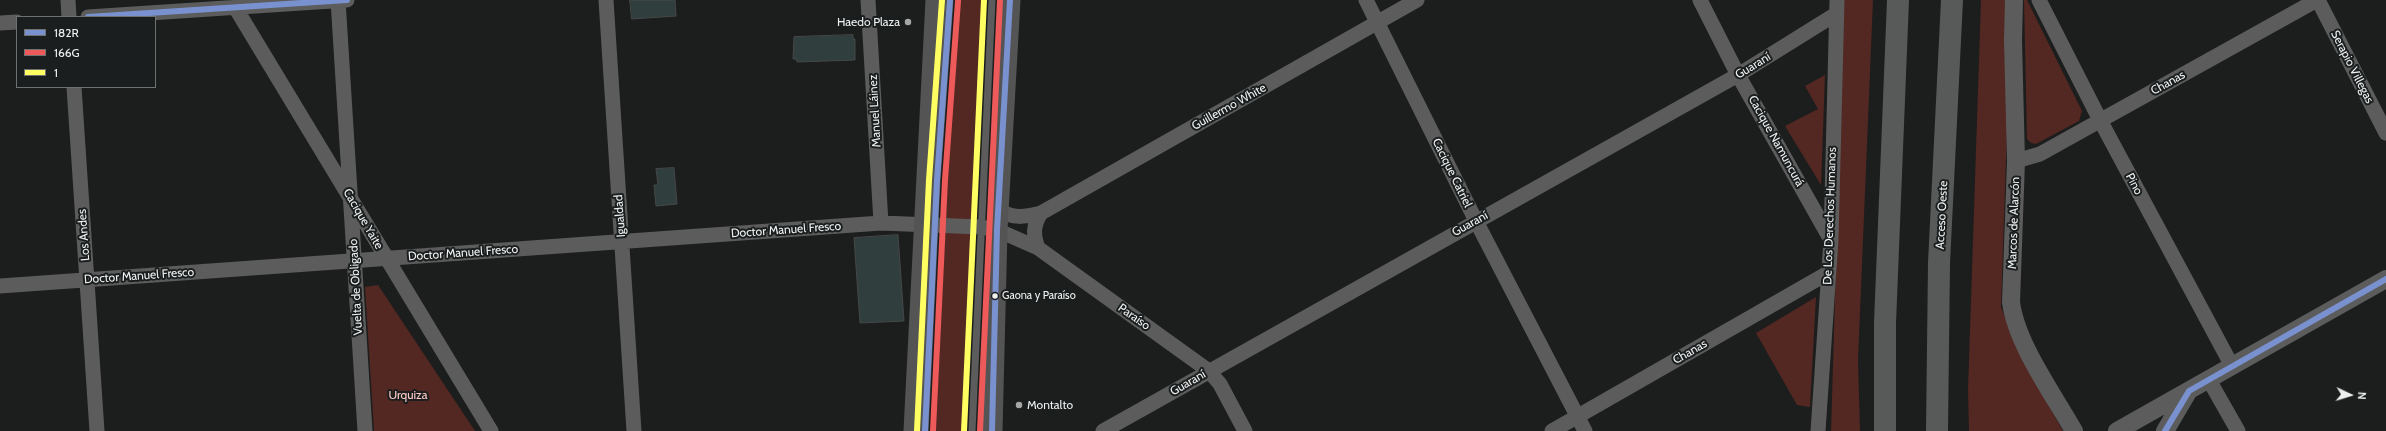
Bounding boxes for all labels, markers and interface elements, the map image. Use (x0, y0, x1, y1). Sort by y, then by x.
place label: Haedo Plaza (837, 15, 900, 29)
legend (16, 16, 156, 88)
marker: Haedo Plaza (903, 17, 913, 27)
text: 182R (54, 25, 79, 40)
street label: Serapio Villegas (2327, 28, 2377, 106)
text: 166G (54, 45, 80, 60)
street label: Guaraní (1733, 50, 1773, 82)
text: 1 (54, 65, 58, 80)
street label: Chanas (2148, 68, 2188, 98)
street label: Manuel Láinez (866, 74, 884, 148)
street label: Guillermo White (1189, 81, 1269, 133)
street label: Cacique Namuncurá (1745, 93, 1807, 189)
street label: Cacique Catriel (1429, 136, 1475, 210)
street label: De Los Derechos Humanos (1820, 147, 1840, 285)
street label: Pino (2122, 171, 2146, 197)
street label: Marcos de Alarcón (2005, 177, 2023, 269)
street label: Acceso Oeste (1933, 180, 1951, 250)
street label: Cacique Yaite (340, 186, 386, 252)
street label: Igualdad (611, 194, 629, 238)
street label: Guaraní (1450, 208, 1490, 240)
street label: Los Andes (75, 209, 93, 261)
street label: Doctor Manuel Fresco (730, 219, 842, 241)
street label: Vuelta de Obligado (346, 239, 366, 335)
street label: Doctor Manuel Fresco (407, 242, 519, 264)
street label: Doctor Manuel Fresco (83, 265, 195, 287)
place label: Gaona y Paraíso (1002, 289, 1076, 303)
marker: Gaona y Paraíso (990, 291, 1000, 301)
street label: Paraíso (1115, 301, 1153, 333)
street label: Chanas (1670, 336, 1710, 368)
street label: Guaraní (1168, 367, 1208, 399)
north arrow (2330, 375, 2370, 415)
park label: Urquiza (388, 388, 428, 402)
text: N (2355, 391, 2369, 400)
place label: Montalto (1027, 398, 1073, 412)
marker: Montalto (1014, 400, 1024, 410)

